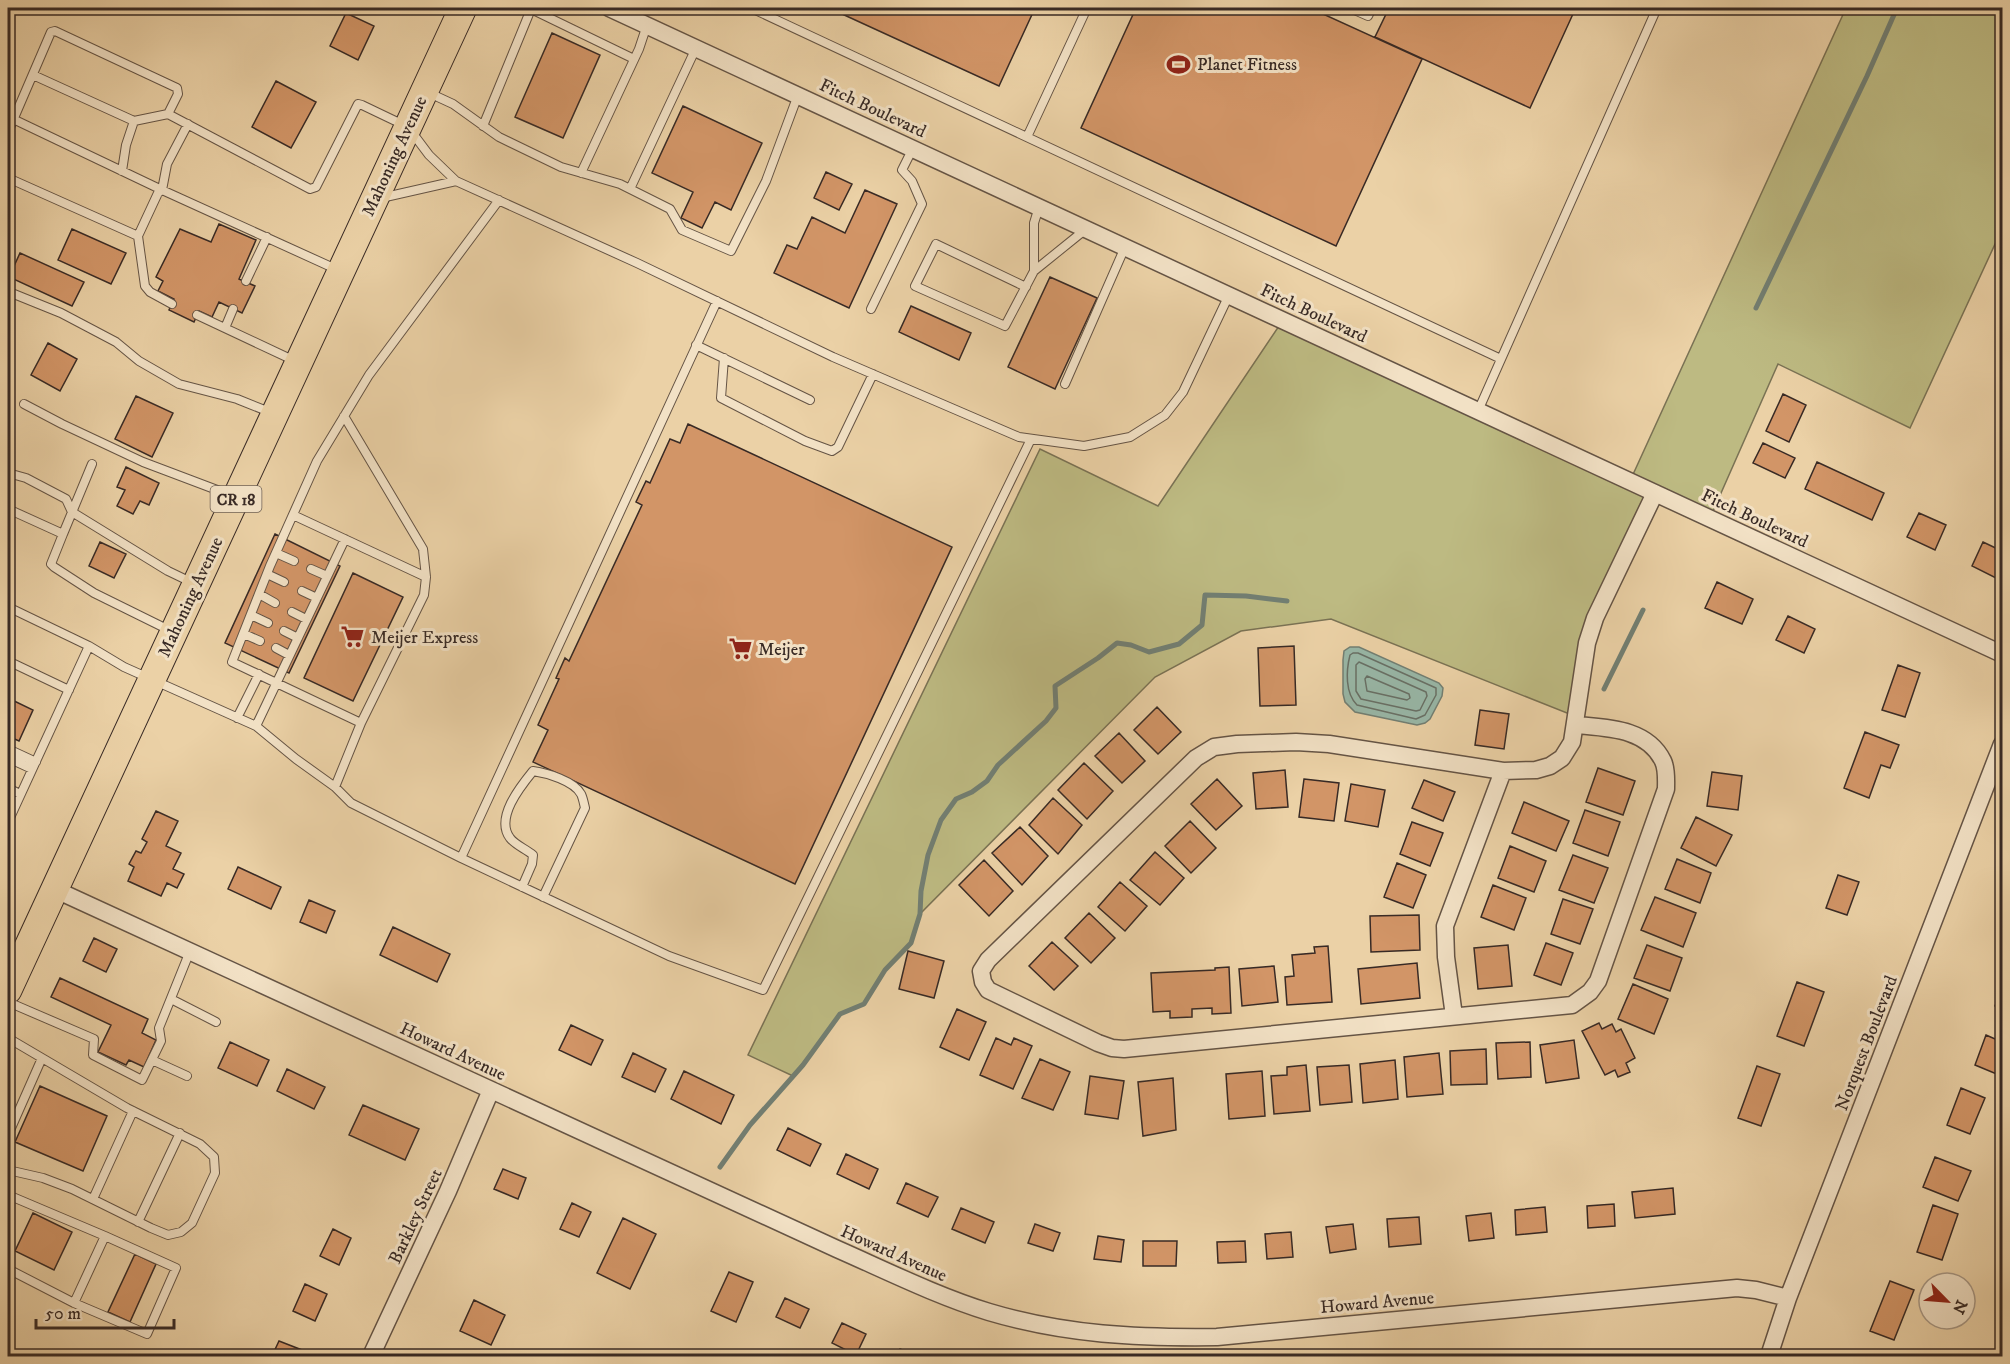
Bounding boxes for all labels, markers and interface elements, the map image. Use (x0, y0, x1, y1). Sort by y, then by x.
sports icon: Planet Fitness (1166, 51, 1192, 77)
place label: Planet Fitness (1197, 54, 1297, 76)
street label: Fitch Boulevard (816, 75, 929, 143)
street label: Mahoning Avenue (357, 93, 432, 220)
street label: Fitch Boulevard (1257, 280, 1370, 348)
street label: Fitch Boulevard (1698, 485, 1811, 553)
road number: CR 18 (210, 486, 262, 512)
street label: Mahoning Avenue (153, 534, 228, 661)
supermarket icon: Meijer Express (340, 624, 366, 650)
place label: Meijer Express (371, 627, 478, 649)
supermarket icon: Meijer (727, 636, 753, 662)
place label: Meijer (758, 639, 805, 661)
street label: Norquest Boulevard (1831, 973, 1903, 1114)
street label: Howard Avenue (396, 1018, 509, 1086)
street label: Barkley Street (384, 1165, 448, 1267)
street label: Howard Avenue (837, 1221, 950, 1287)
north arrow (1917, 1271, 1977, 1331)
street label: Howard Avenue (1319, 1287, 1435, 1319)
scale bar (36, 1292, 174, 1330)
text: N (1948, 1297, 1972, 1317)
text: 50 m (45, 1303, 81, 1325)

